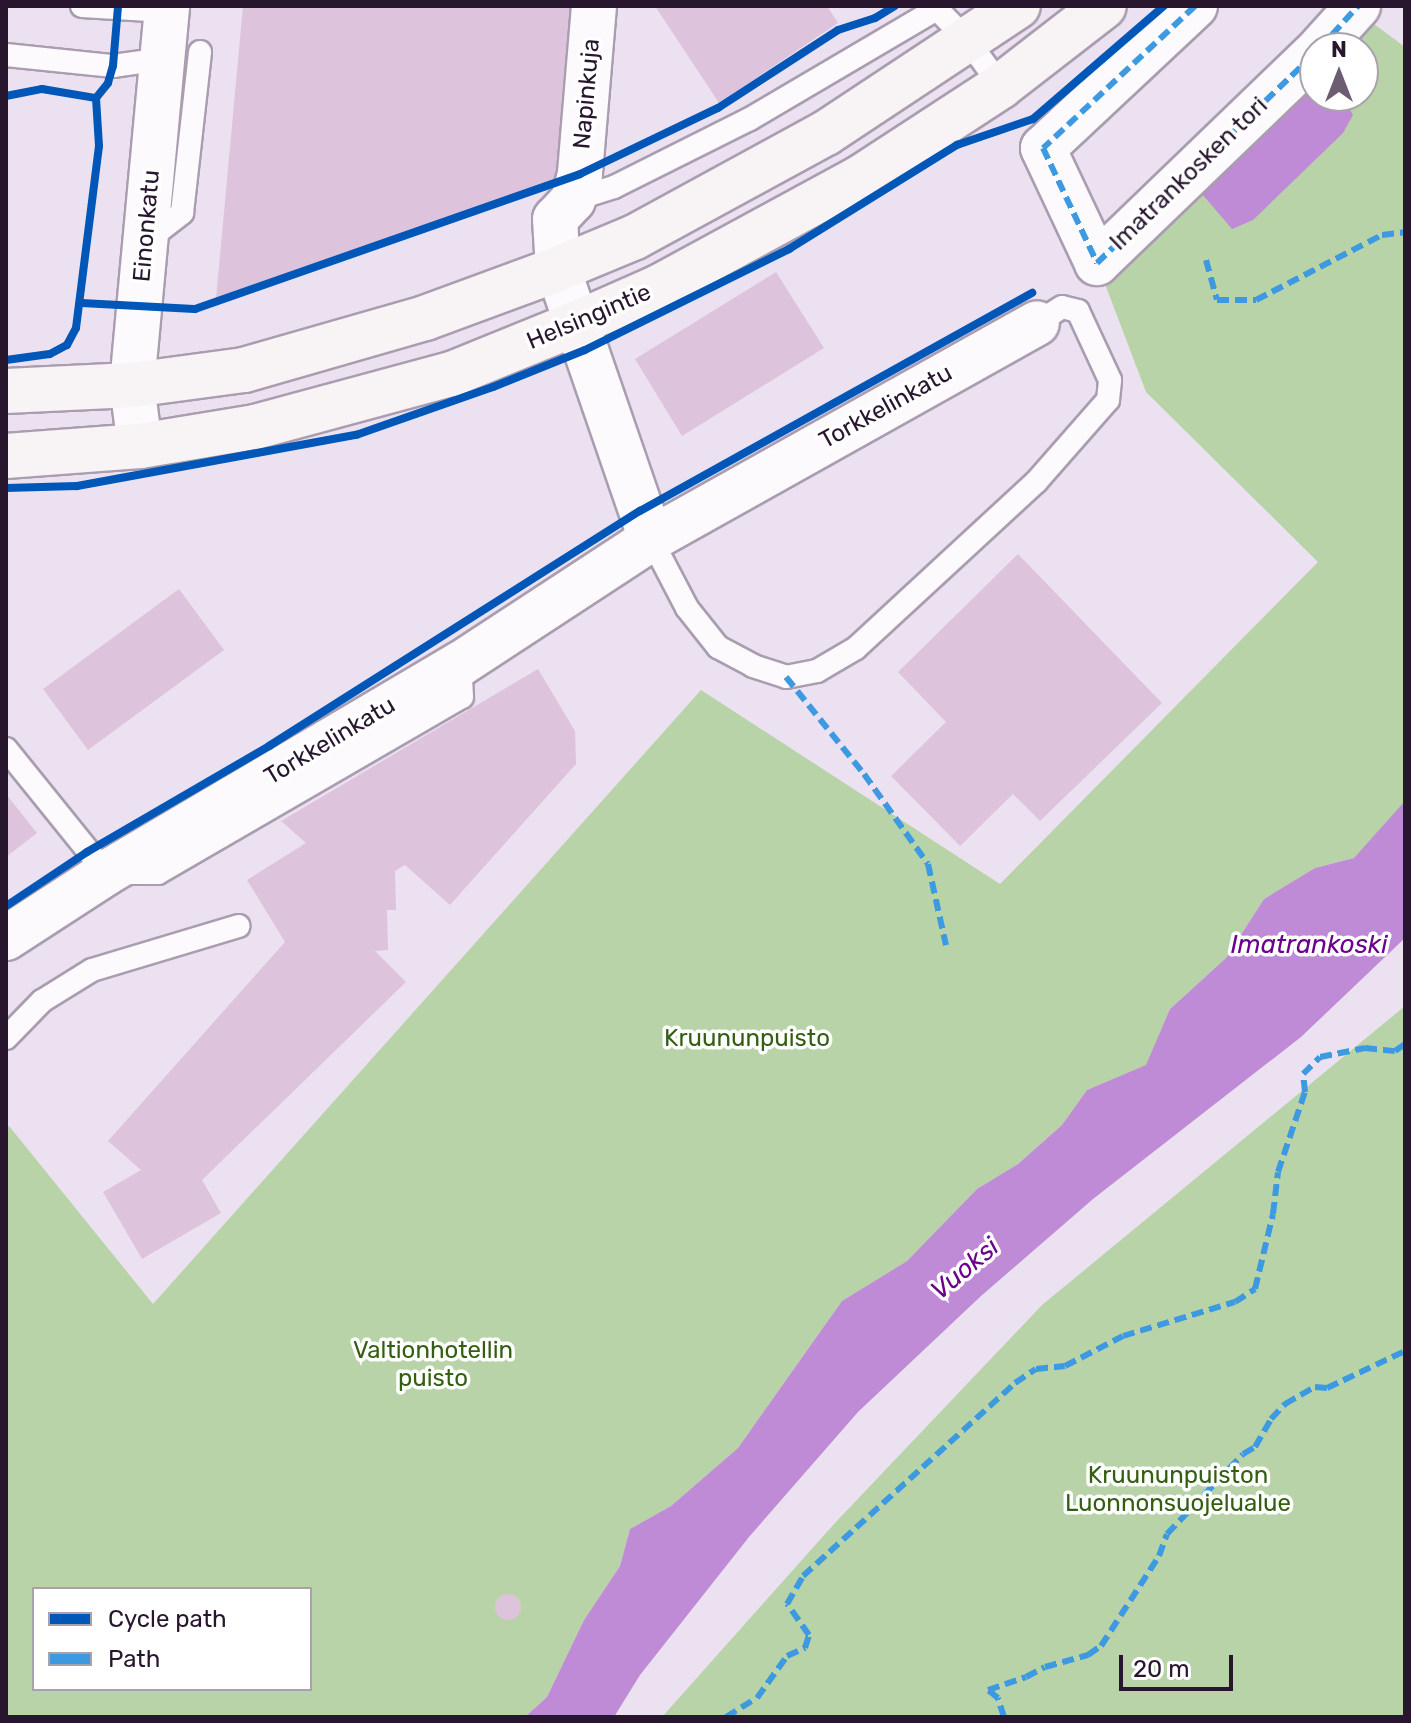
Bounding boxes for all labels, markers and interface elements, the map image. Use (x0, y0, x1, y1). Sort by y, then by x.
north arrow (1299, 32, 1379, 112)
text: N (1331, 36, 1347, 63)
street label: Napinkuja (568, 38, 606, 150)
street label: Imatrankosken tori (1104, 91, 1274, 257)
street label: Einonkatu (128, 169, 166, 283)
street label: Helsingintie (523, 278, 655, 356)
street label: Torkkelinkatu (815, 359, 957, 455)
street label: Torkkelinkatu (259, 691, 401, 791)
water label: Imatrankoski (1230, 929, 1388, 961)
park label: Kruununpuisto (664, 1025, 830, 1053)
water label: Vuoksi (924, 1231, 1006, 1307)
park label: Valtionhotellin puisto (353, 1337, 513, 1393)
park label: Kruununpuiston Luonnonsuojelualue (1065, 1462, 1291, 1518)
legend (32, 1587, 312, 1691)
text: Cycle path (108, 1605, 227, 1633)
scale bar (1123, 1639, 1237, 1689)
text: Path (108, 1645, 160, 1673)
text: 20 m (1133, 1655, 1190, 1683)

